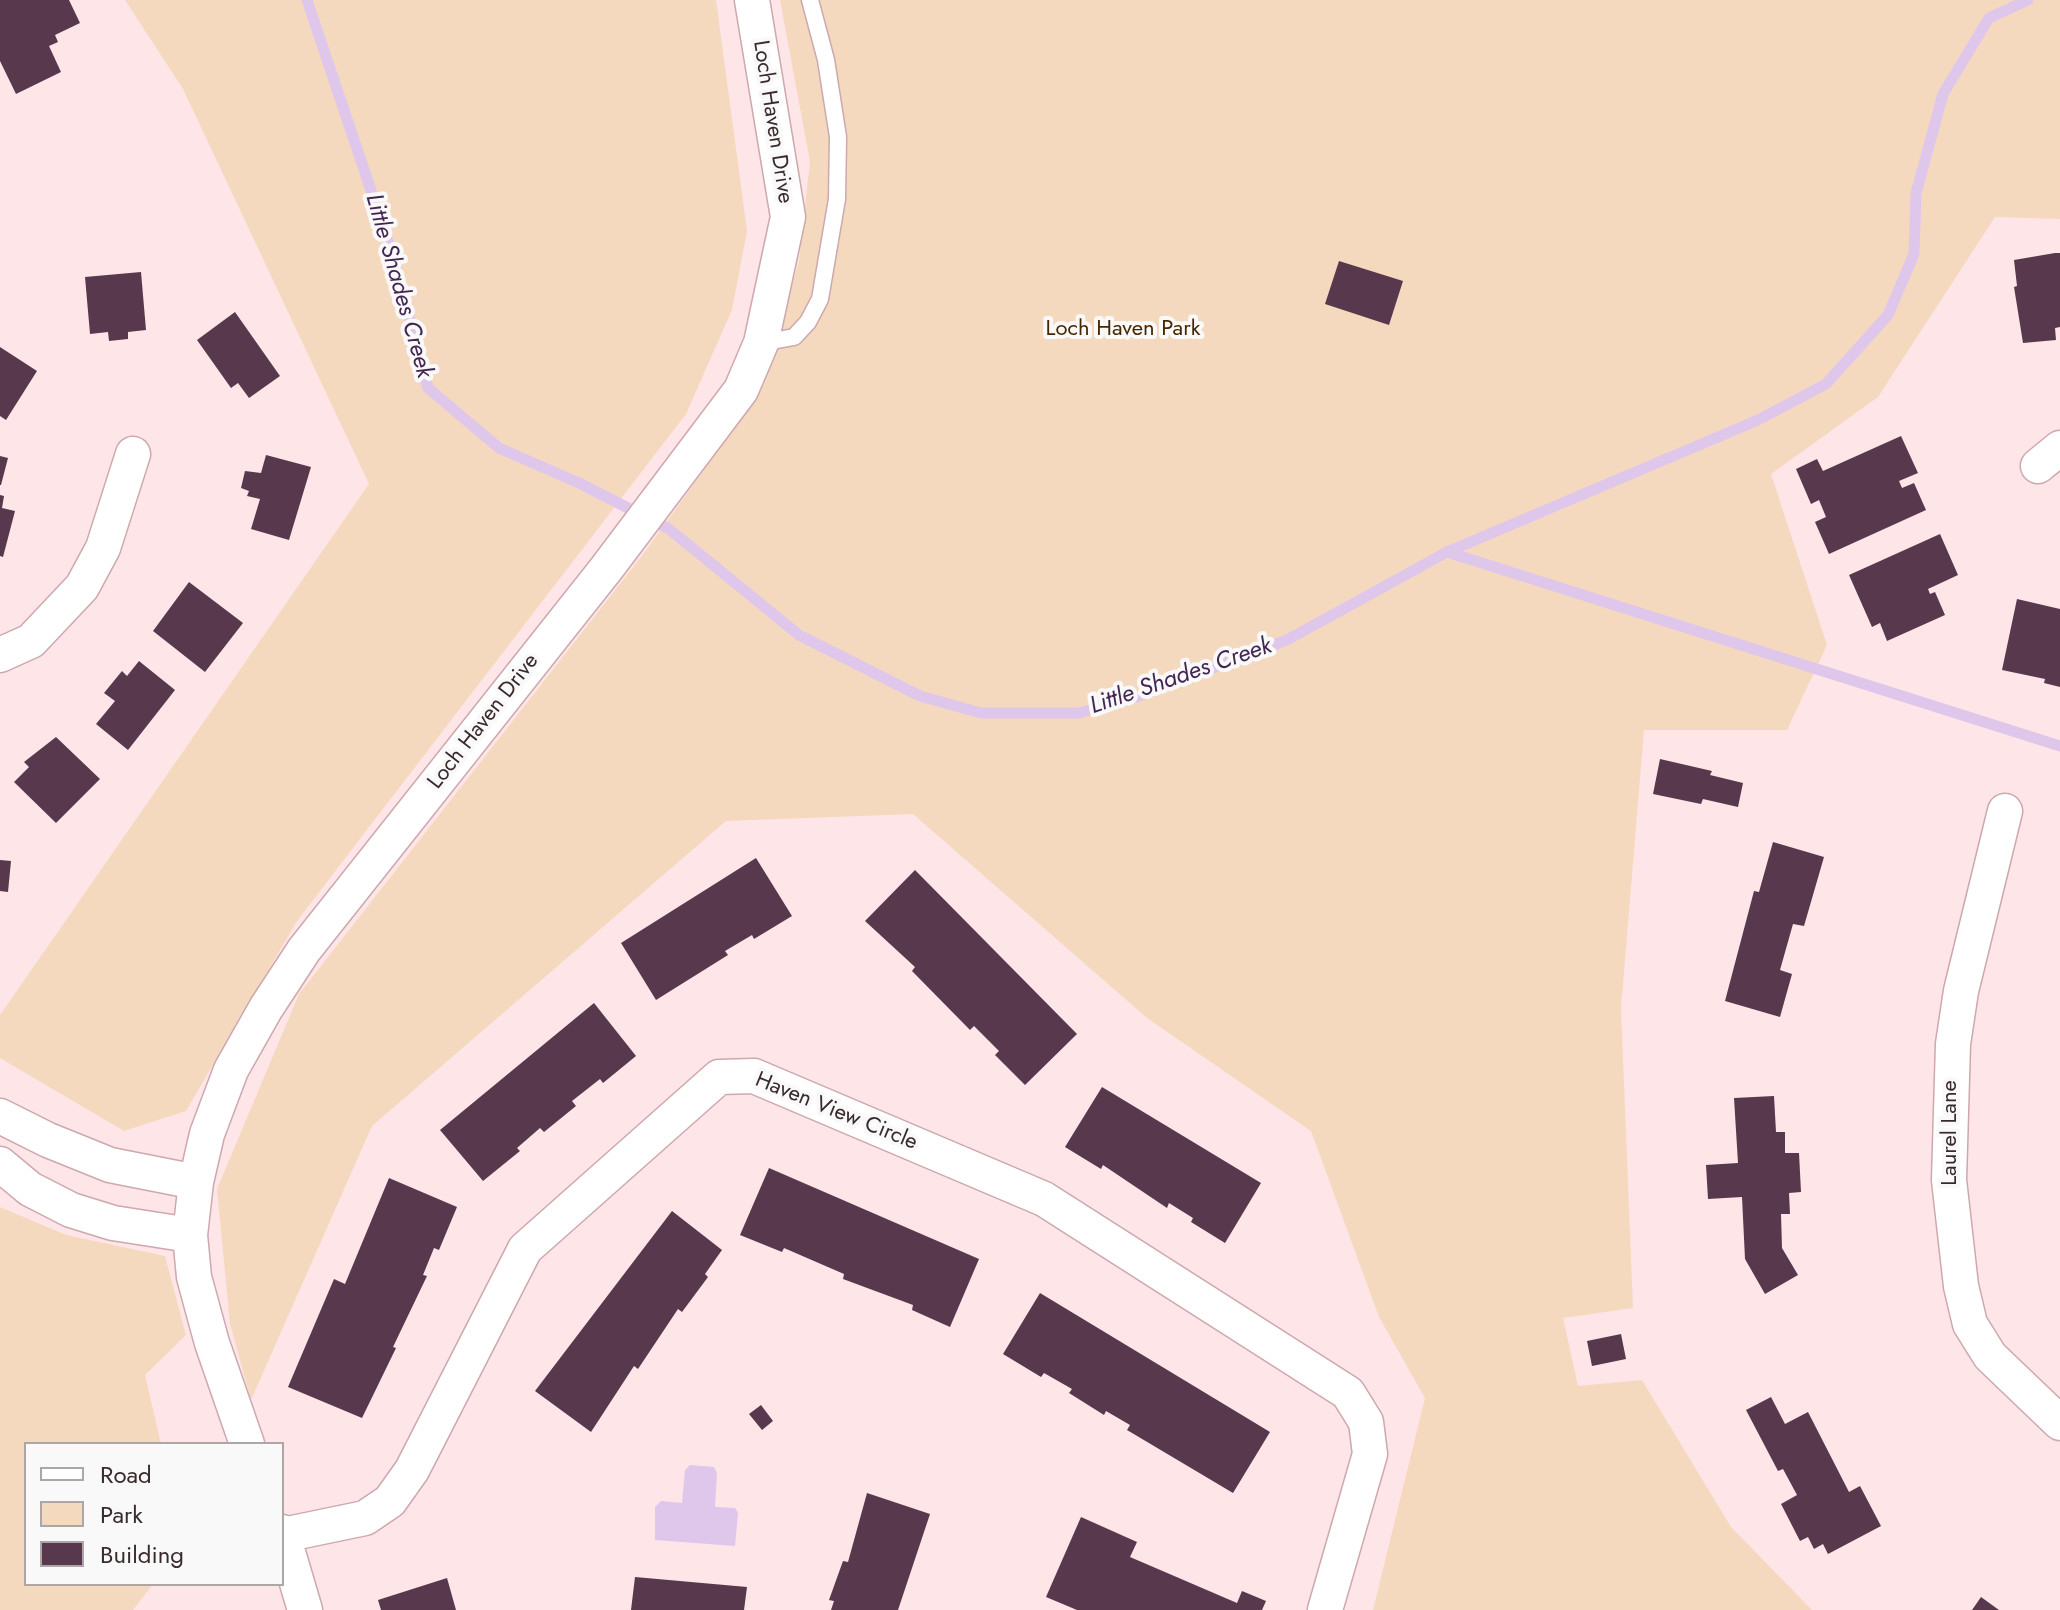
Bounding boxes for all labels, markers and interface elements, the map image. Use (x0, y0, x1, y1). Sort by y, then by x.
street label: Loch Haven Drive (746, 39, 798, 205)
water label: Little Shades Creek (358, 191, 438, 381)
park label: Loch Haven Park (1046, 317, 1200, 343)
water label: Little Shades Creek (1086, 632, 1276, 722)
street label: Loch Haven Drive (423, 649, 545, 795)
street label: Haven View Circle (751, 1067, 921, 1157)
street label: Laurel Lane (1938, 1080, 1964, 1186)
legend (24, 1442, 284, 1586)
text: Road (100, 1457, 152, 1492)
text: Park (100, 1497, 143, 1532)
text: Building (100, 1537, 184, 1572)

